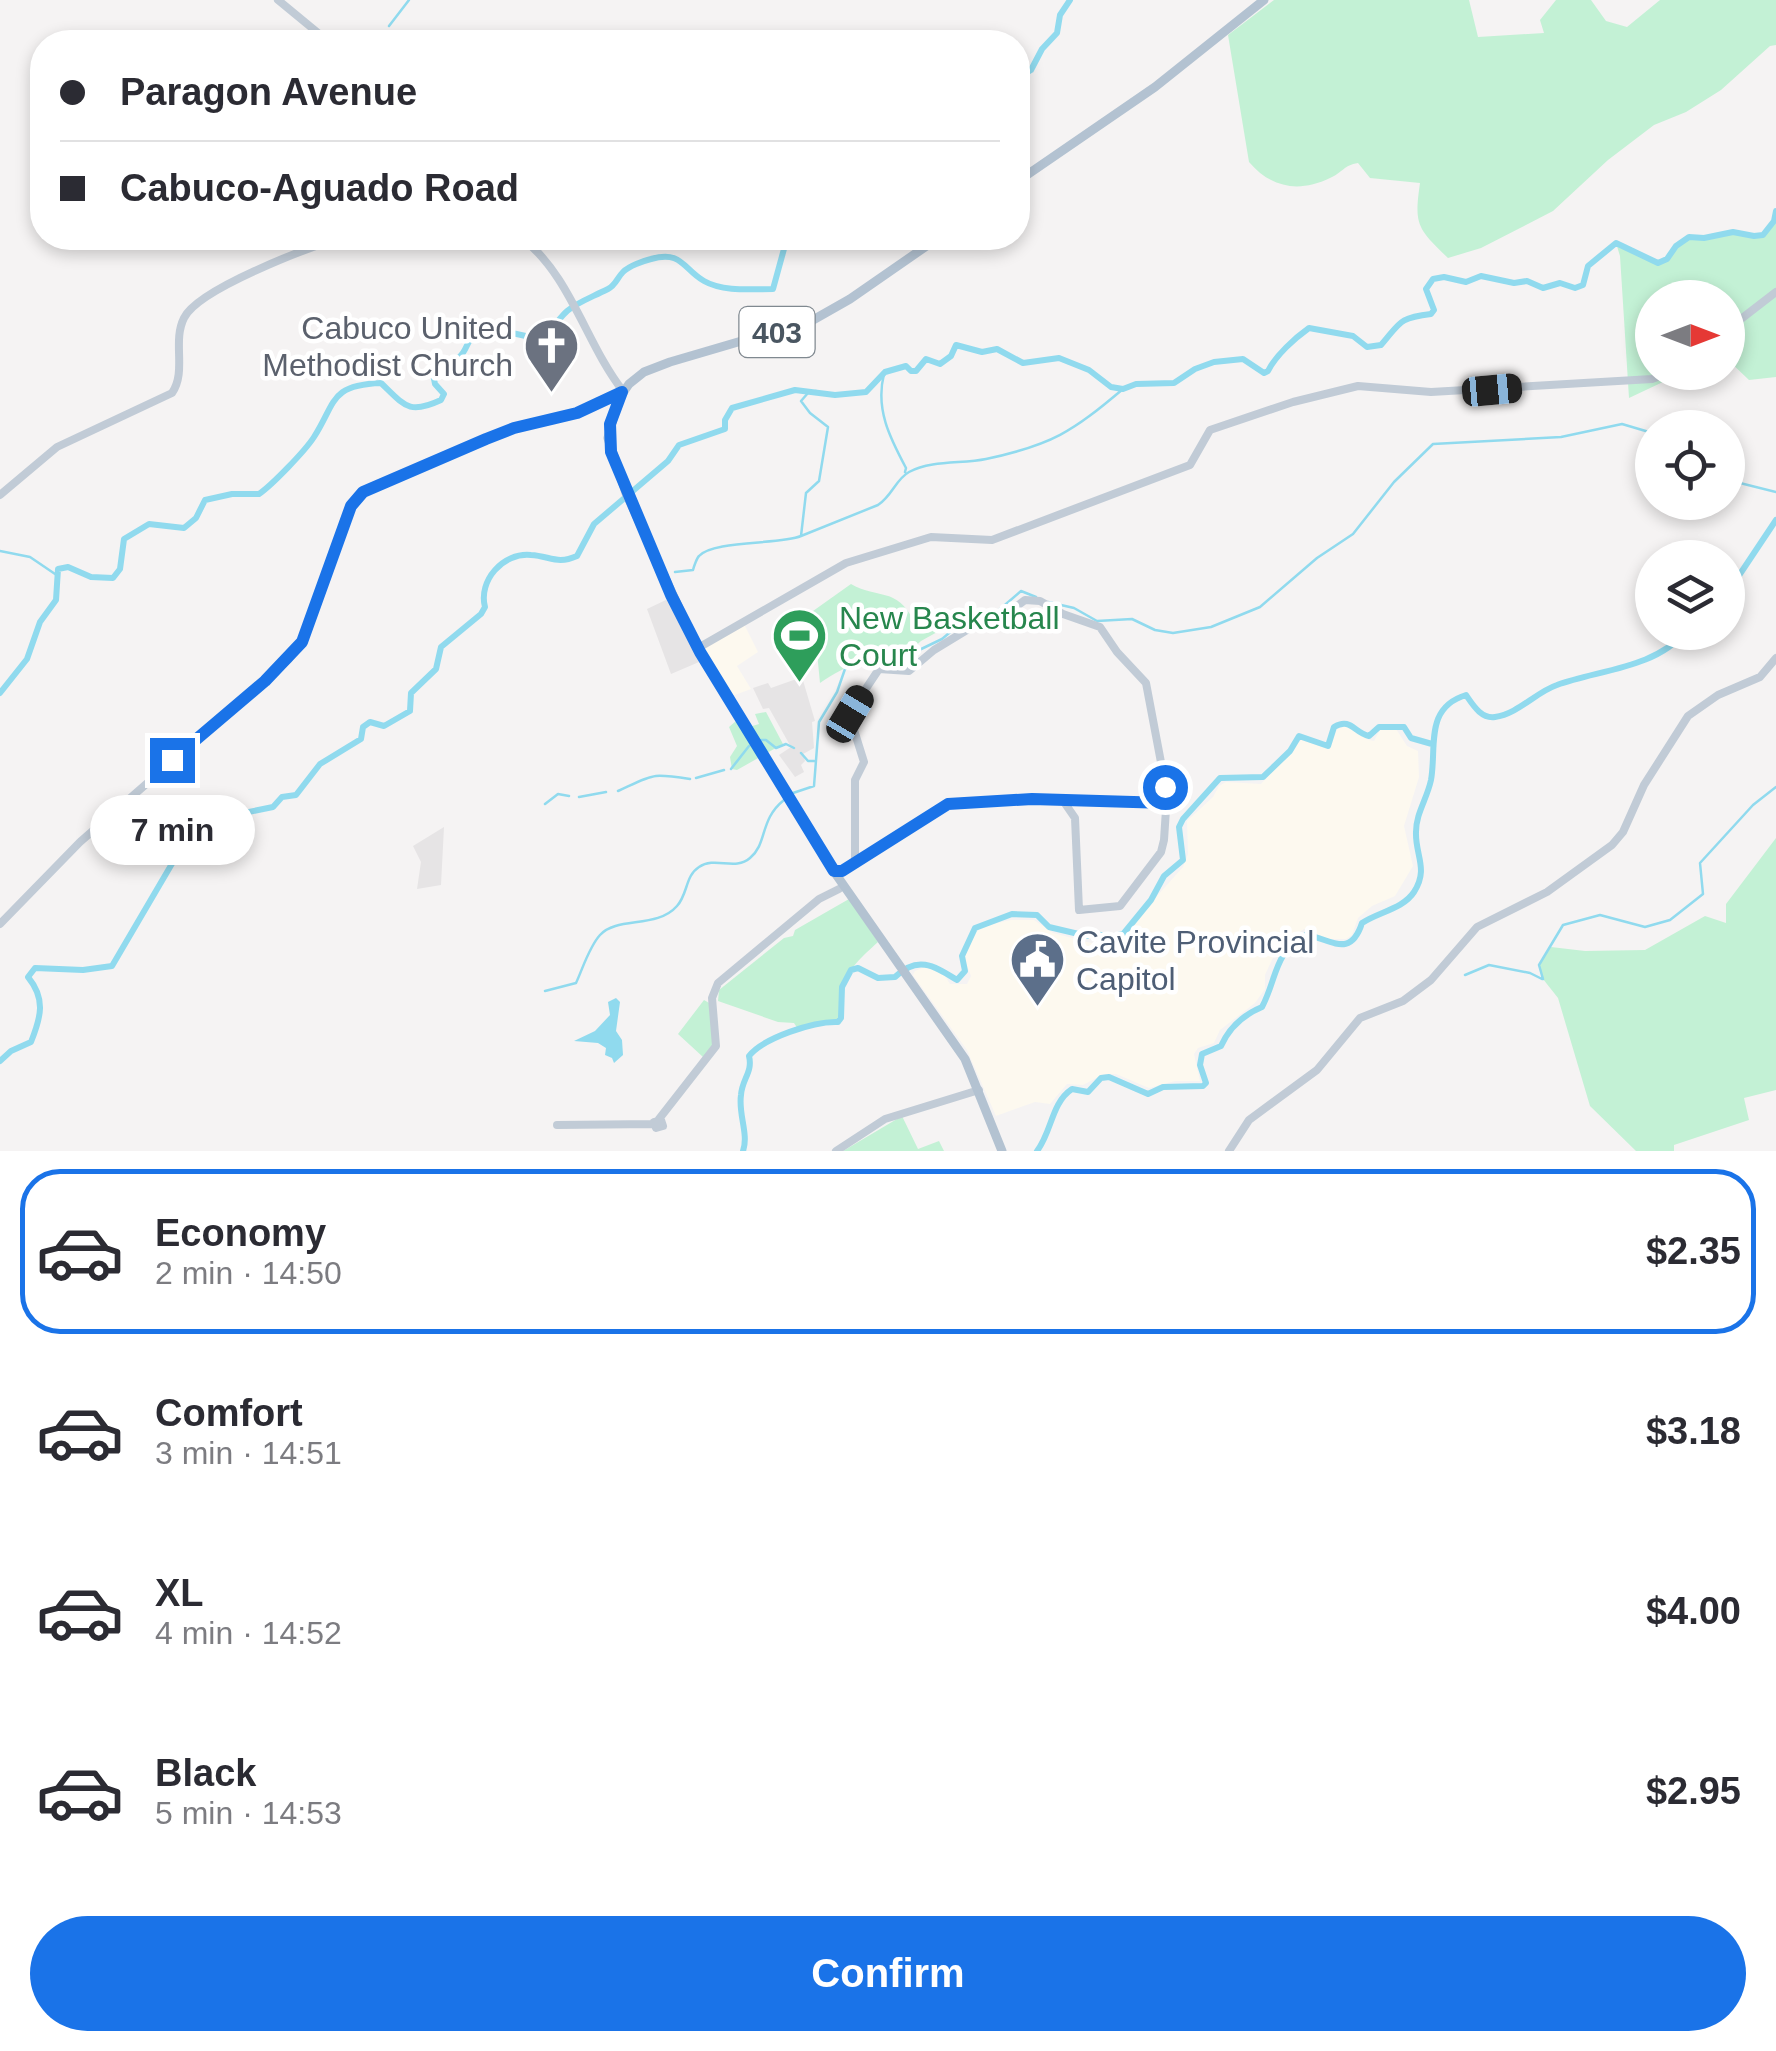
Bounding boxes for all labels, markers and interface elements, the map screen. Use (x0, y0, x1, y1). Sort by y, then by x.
text: Paragon Avenue (120, 71, 417, 113)
text: Cabuco-Aguado Road (120, 167, 519, 209)
north arrow (1635, 280, 1745, 390)
map controls (1635, 280, 1745, 650)
road number: 403 (740, 307, 814, 357)
place label: Cabuco United Methodist Church (262, 310, 513, 383)
church icon: Cabuco United Methodist Church (522, 316, 582, 395)
car (1461, 372, 1523, 408)
button: locate (1635, 410, 1745, 520)
button: layers (1635, 540, 1745, 650)
place label: New Basketball Court (839, 600, 1060, 673)
sports icon: New Basketball Court (770, 606, 830, 685)
car (822, 681, 878, 747)
route end (150, 738, 195, 783)
route start (1143, 765, 1188, 810)
callout: 7 min (90, 795, 254, 865)
text: 7 min (131, 812, 214, 848)
place label: Cavite Provincial Capitol (1076, 924, 1314, 997)
public building icon: Cavite Provincial Capitol (1007, 930, 1067, 1009)
icon: car (35, 1207, 125, 1297)
text: Economy (155, 1212, 326, 1254)
text: $2.35 (1646, 1230, 1741, 1272)
text: 2 min · 14:50 (155, 1255, 342, 1291)
icon: car (35, 1387, 125, 1477)
text: Comfort (155, 1392, 303, 1434)
text: $3.18 (1646, 1410, 1741, 1452)
text: 3 min · 14:51 (155, 1435, 342, 1471)
icon: car (35, 1567, 125, 1657)
text: XL (155, 1572, 204, 1614)
text: $4.00 (1646, 1590, 1741, 1632)
text: 4 min · 14:52 (155, 1615, 342, 1651)
icon: car (35, 1747, 125, 1837)
text: Black (155, 1752, 256, 1794)
text: $2.95 (1646, 1770, 1741, 1812)
text: 5 min · 14:53 (155, 1795, 342, 1831)
button: Confirm (30, 1916, 1746, 2031)

